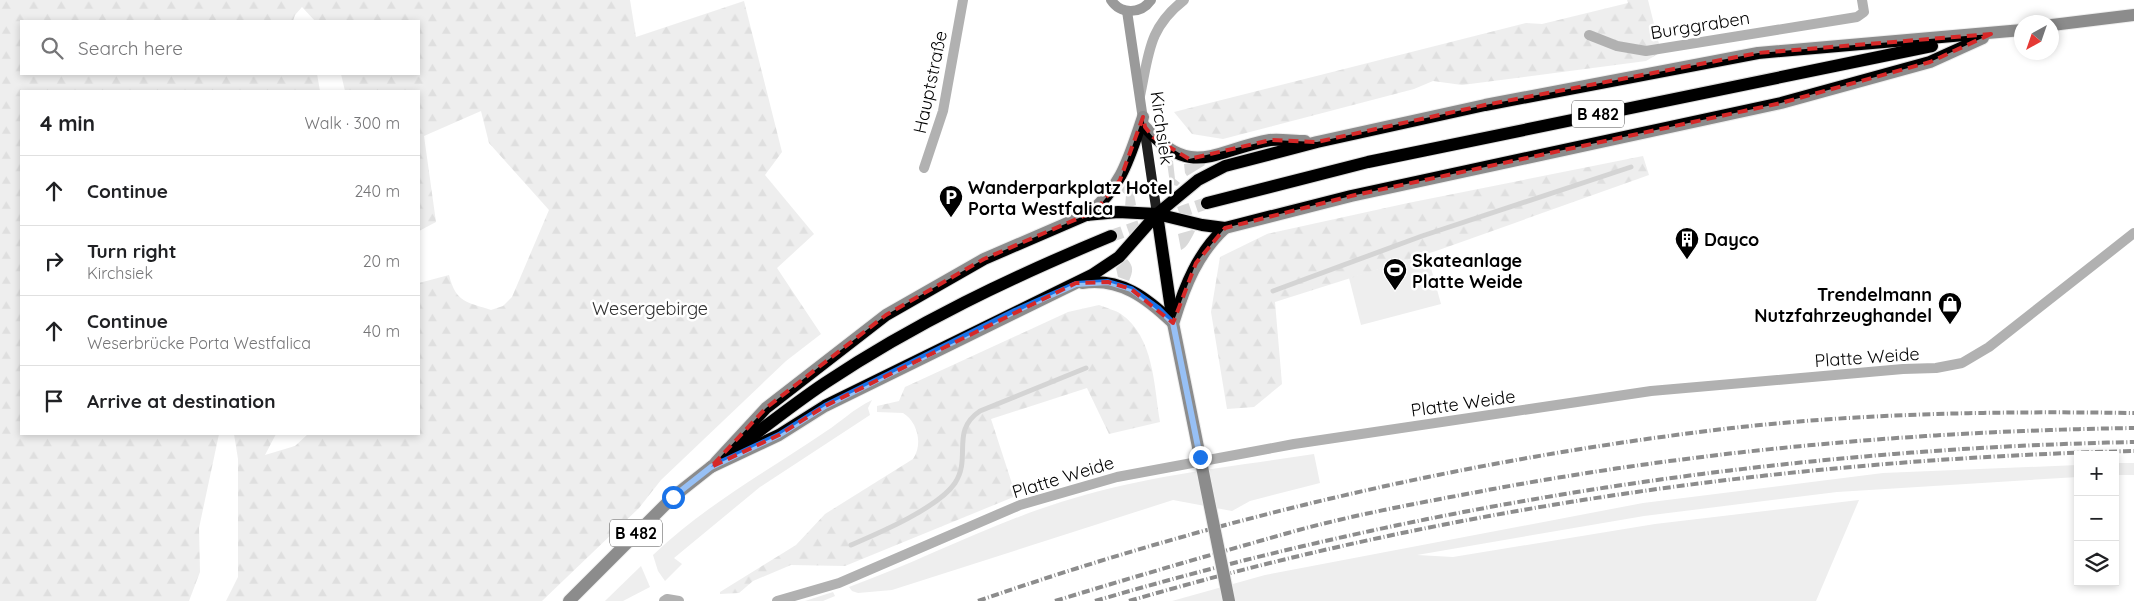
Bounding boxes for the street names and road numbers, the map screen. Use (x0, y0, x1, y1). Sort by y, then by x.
street label: Burggraben (1649, 6, 1751, 44)
street label: Hauptstraße (908, 28, 952, 136)
street label: Kirchsiek (1145, 90, 1179, 166)
road number: B 482 (1572, 100, 1624, 128)
street label: Platte Weide (1814, 342, 1920, 372)
street label: Platte Weide (1409, 384, 1517, 422)
street label: Platte Weide (1009, 451, 1117, 503)
road number: B 482 (610, 520, 662, 546)

